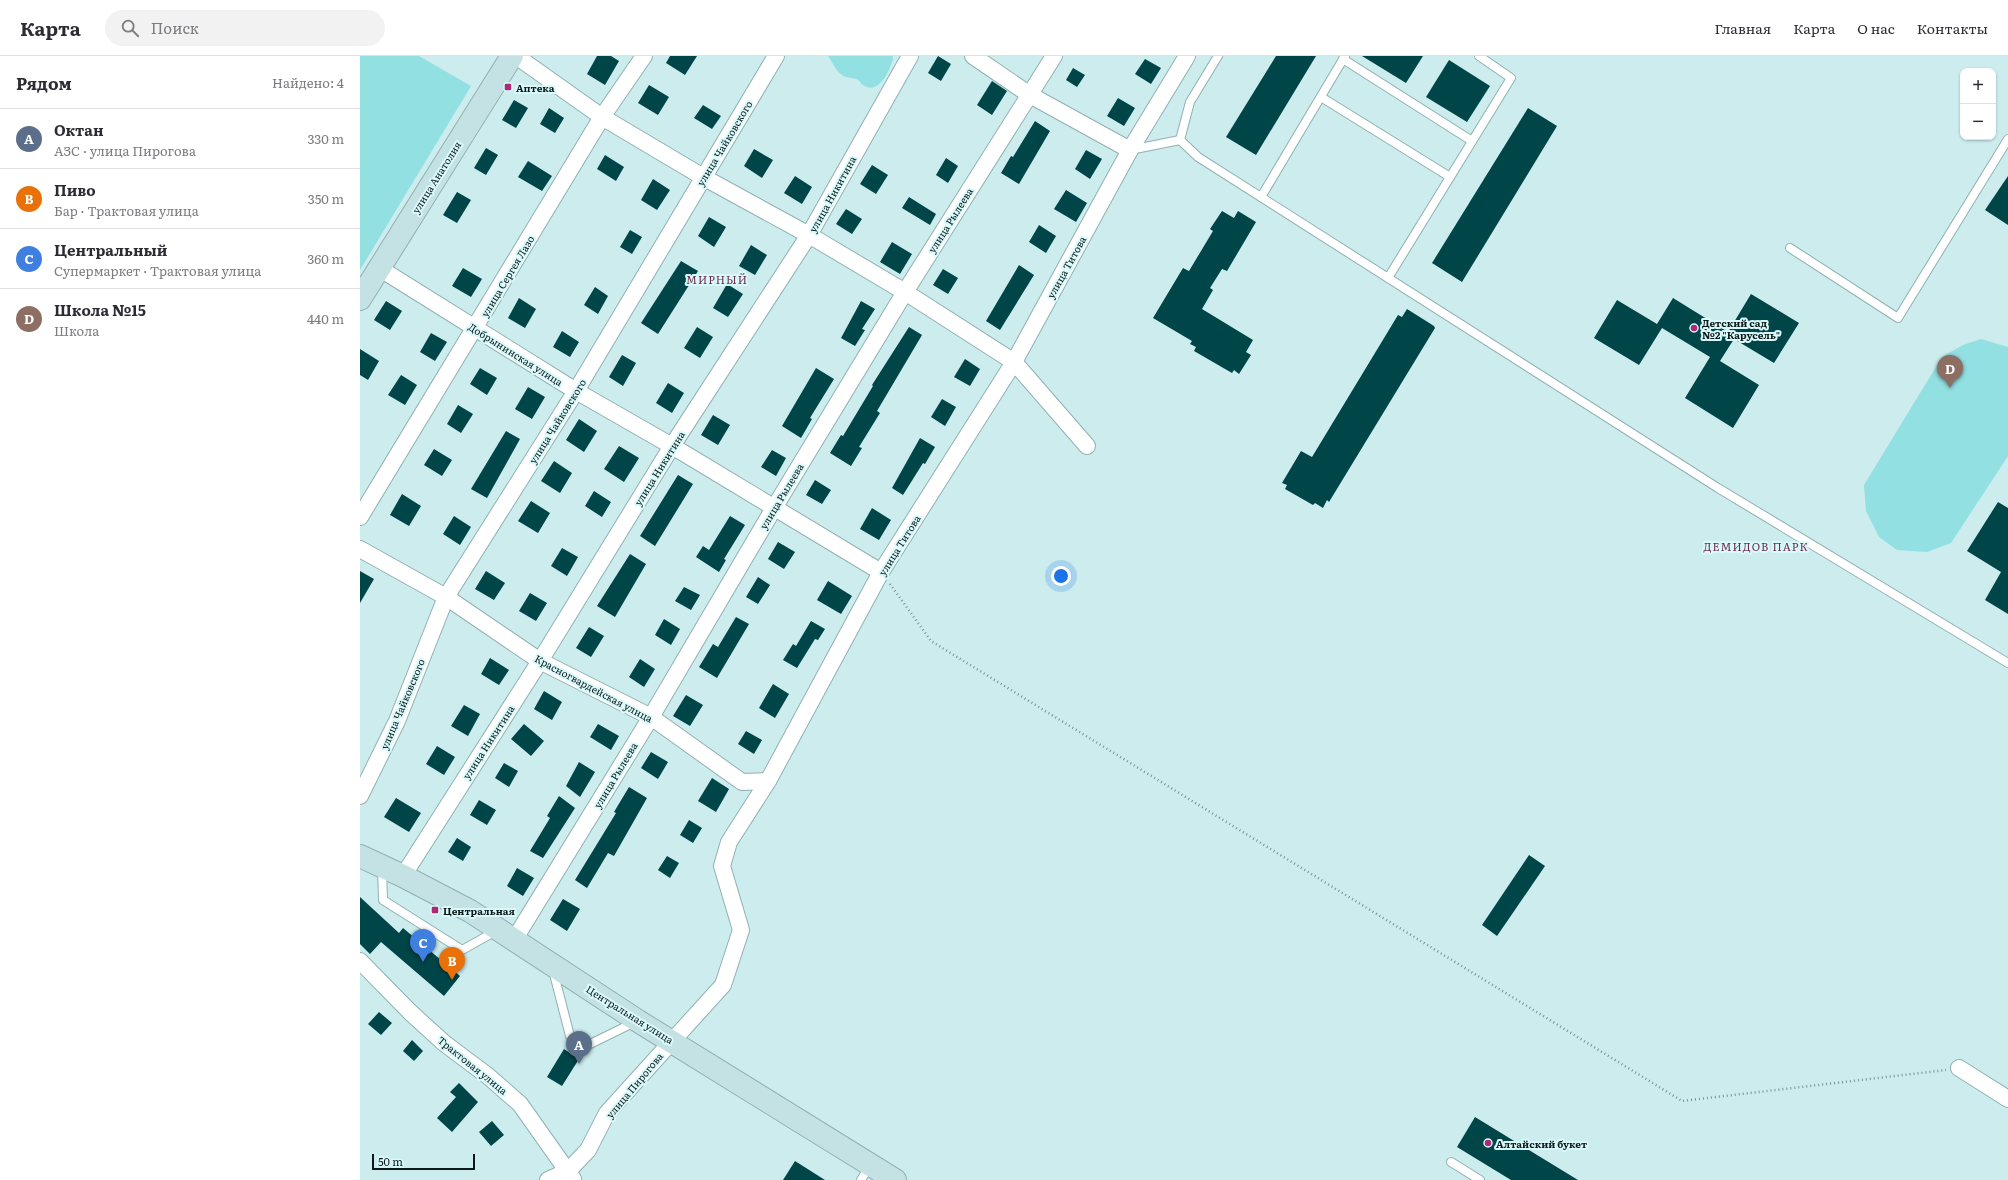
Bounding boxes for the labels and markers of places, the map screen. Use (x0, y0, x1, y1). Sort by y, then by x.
place label: Аптека (516, 80, 555, 95)
marker: Аптека (503, 82, 513, 92)
place label: Детский сад №2 "Карусель" (1702, 315, 1780, 342)
marker: Детский сад №2 "Карусель" (1689, 323, 1699, 333)
pin: D (1937, 355, 1963, 388)
place label: Центральная (443, 903, 515, 918)
marker: Центральная (430, 905, 440, 915)
pin: C (410, 929, 436, 962)
pin: B (439, 947, 465, 980)
pin: A (566, 1031, 592, 1064)
place label: Алтайский букет (1496, 1136, 1587, 1151)
marker: Алтайский букет (1483, 1138, 1493, 1148)

